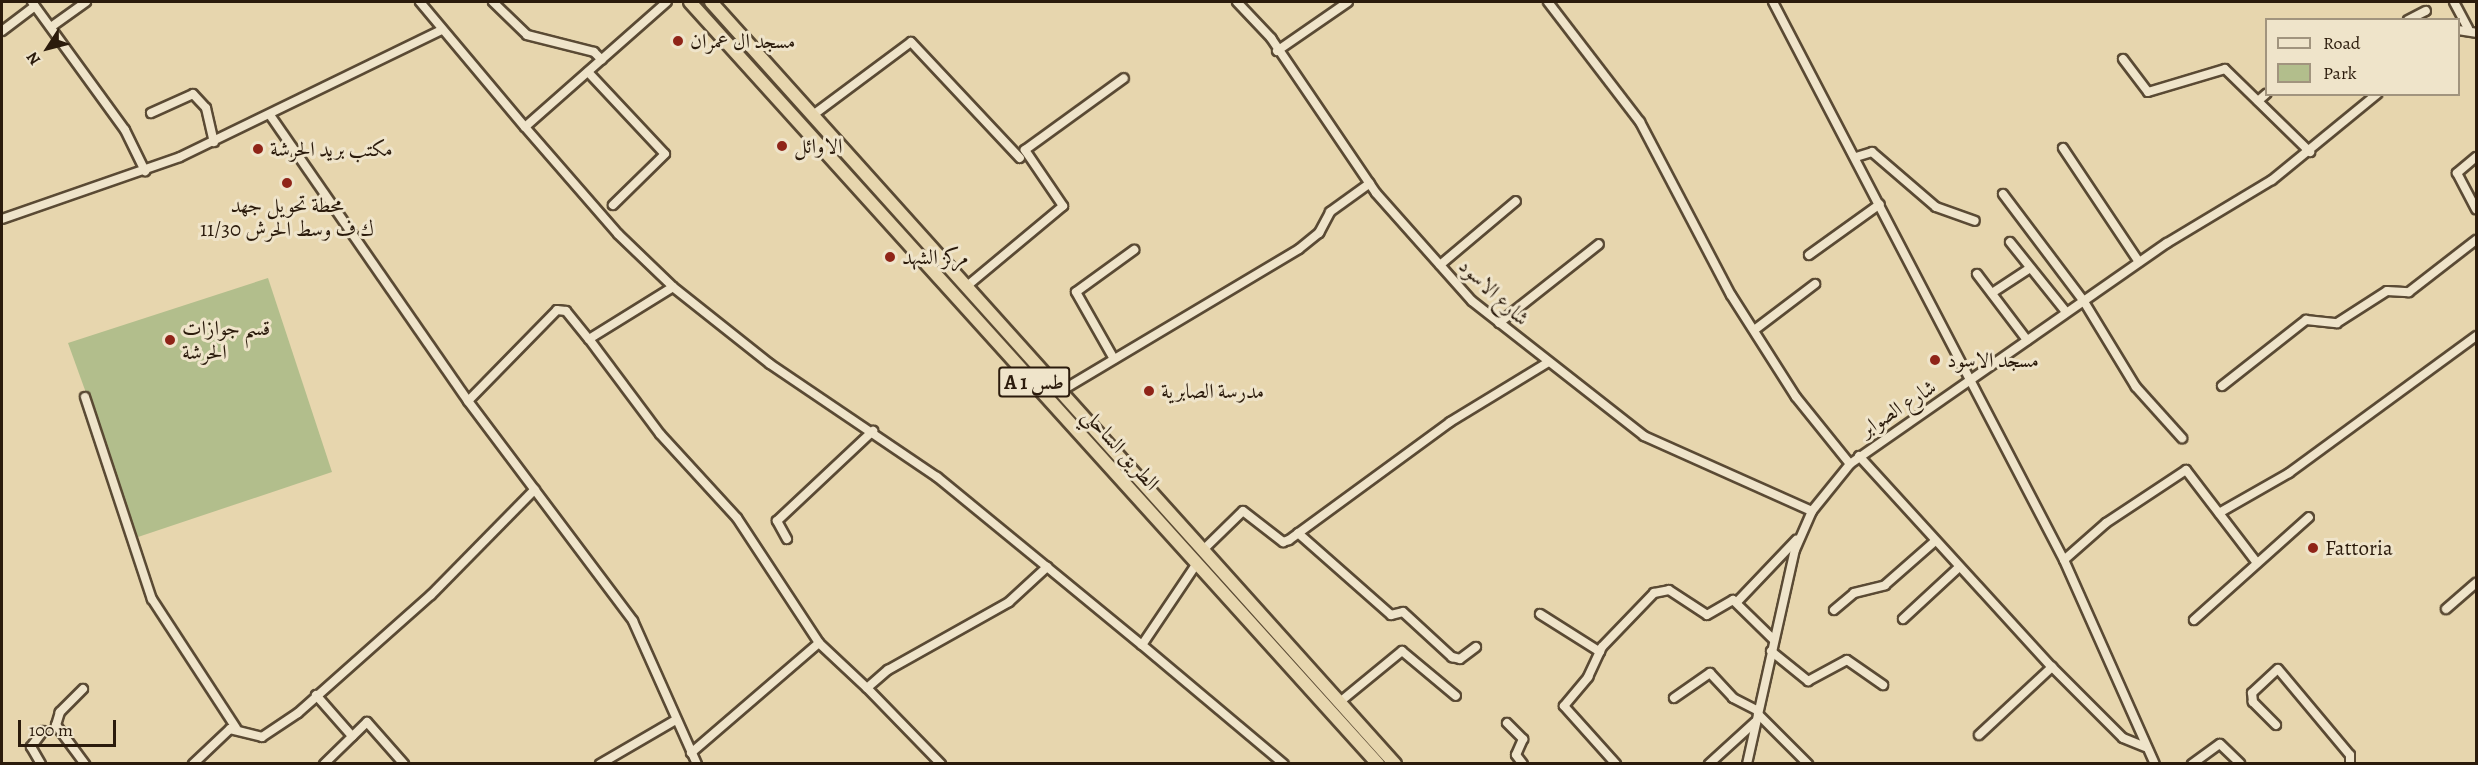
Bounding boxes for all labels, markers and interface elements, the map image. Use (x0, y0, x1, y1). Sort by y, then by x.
north arrow (18, 18, 78, 78)
legend (2265, 18, 2460, 96)
place label: مسجد ال عمران (690, 28, 795, 54)
text: Road (2323, 31, 2360, 55)
marker: مسجد ال عمران (671, 34, 685, 48)
text: N (21, 47, 46, 70)
text: Park (2323, 61, 2357, 85)
place label: الاوائل (794, 133, 843, 159)
place label: مكتب بريد الحرشة (270, 136, 393, 162)
marker: الاوائل (775, 139, 789, 153)
marker: مكتب بريد الحرشة (251, 142, 265, 156)
marker: محطة تحويل جهد 11/30 ك ف وسط الحرش (280, 176, 294, 190)
place label: محطة تحويل جهد 11/30 ك ف وسط الحرش (200, 192, 374, 242)
place label: مركز الشهد (902, 244, 969, 270)
marker: مركز الشهد (883, 250, 897, 264)
street label: شارع الاسود (1453, 253, 1535, 331)
place label: قسم جوازات الحرشة (182, 315, 270, 365)
marker: قسم جوازات الحرشة (163, 333, 177, 347)
place label: مسجد الاسود (1947, 347, 2039, 373)
marker: مسجد الاسود (1928, 353, 1942, 367)
road number: A 1 طس (998, 365, 1070, 399)
street label: شارع الصوابر (1855, 374, 1941, 442)
place label: مدرسة الصابرية (1161, 378, 1264, 404)
marker: مدرسة الصابرية (1142, 384, 1156, 398)
street label: الطريق الساحلي (1077, 403, 1165, 495)
place label: Fattoria (2325, 535, 2393, 561)
marker: Fattoria (2306, 541, 2320, 555)
scale bar (21, 708, 118, 746)
text: 100 m (29, 718, 73, 742)

